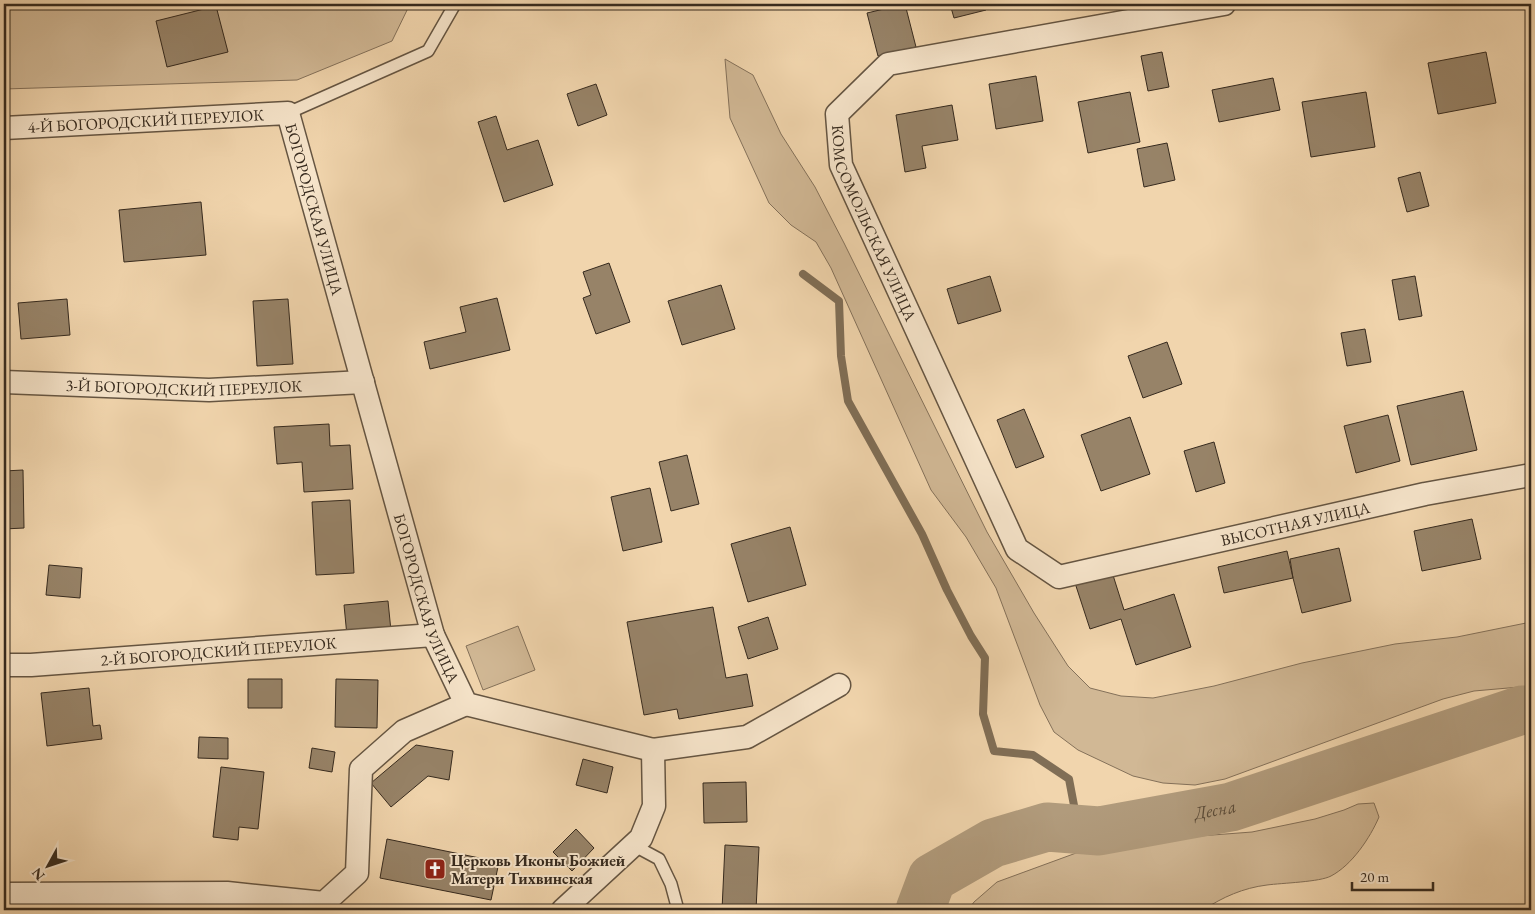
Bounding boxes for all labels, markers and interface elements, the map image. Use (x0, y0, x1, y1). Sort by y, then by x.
street label: 4-Й БОГОРОДСКИЙ ПЕРЕУЛОК (27, 104, 265, 138)
street label: БОГОРОДСКАЯ УЛИЦА (280, 121, 348, 298)
street label: КОМСОМОЛЬСКАЯ УЛИЦА (827, 124, 921, 325)
street label: 3-Й БОГОРОДСКИЙ ПЕРЕУЛОК (65, 374, 303, 401)
street label: ВЫСОТНАЯ УЛИЦА (1219, 497, 1373, 551)
street label: БОГОРОДСКАЯ УЛИЦА (389, 511, 465, 687)
street label: 2-Й БОГОРОДСКИЙ ПЕРЕУЛОК (100, 632, 338, 671)
water label: Десна (1190, 794, 1239, 825)
north arrow (22, 842, 72, 892)
place label: Церковь Иконы Божией Матери Тихвинская (451, 850, 626, 889)
church icon: Церковь Иконы Божией Матери Тихвинская (423, 857, 447, 881)
scale bar (1352, 859, 1434, 891)
text: N (27, 864, 49, 884)
text: 20 m (1360, 867, 1389, 886)

